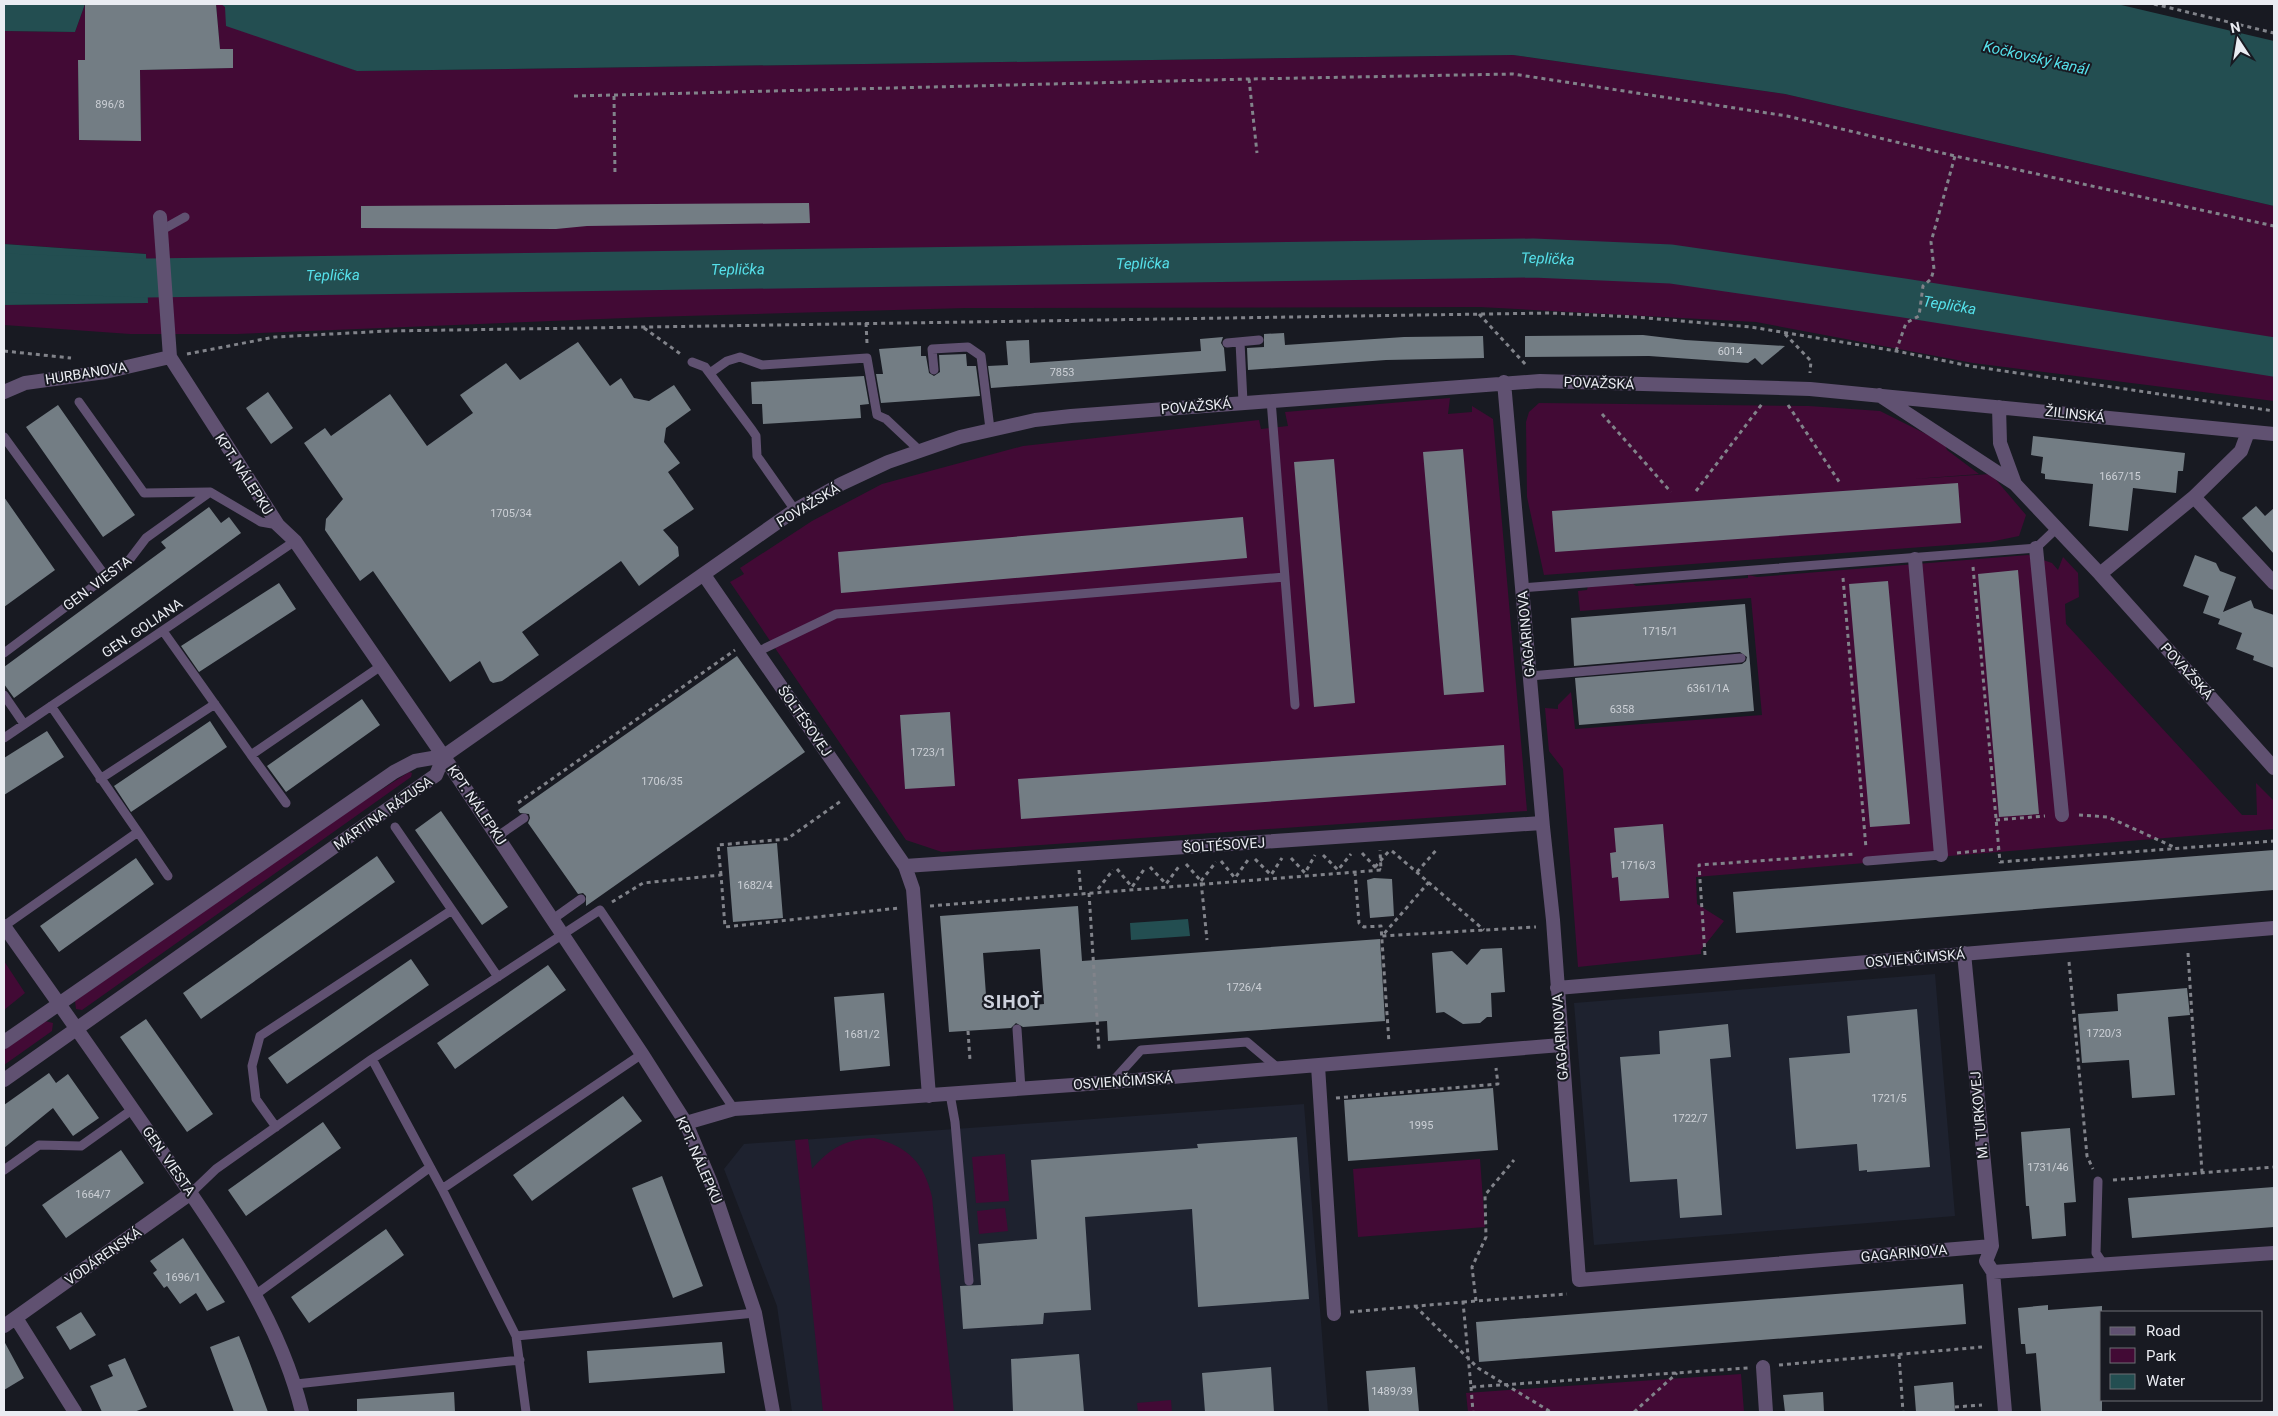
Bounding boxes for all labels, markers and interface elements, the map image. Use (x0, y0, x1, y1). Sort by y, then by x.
north arrow (2213, 15, 2263, 65)
text: N (2229, 18, 2242, 36)
water label: Kočkovský kanál (1982, 37, 2091, 79)
house number: 896/8 (95, 98, 125, 111)
water label: Teplička (1521, 249, 1575, 269)
water label: Teplička (1116, 254, 1170, 273)
water label: Teplička (711, 260, 765, 279)
water label: Teplička (306, 266, 360, 285)
water label: Teplička (1922, 292, 1978, 318)
house number: 6014 (1718, 345, 1742, 358)
street label: HURBANOVA (44, 359, 128, 387)
house number: 7853 (1050, 366, 1074, 379)
street label: POVAŽSKÁ (1564, 373, 1635, 392)
street label: POVAŽSKÁ (1160, 394, 1232, 417)
street label: ŽILINSKÁ (2044, 402, 2106, 425)
street label: KPT. NÁLEPKU (212, 430, 277, 517)
house number: 1667/15 (2099, 470, 2141, 483)
street label: POVAŽSKÁ (773, 479, 842, 530)
house number: 1705/34 (490, 507, 532, 520)
street label: GEN. VIESTA (60, 552, 134, 614)
street label: GAGARINOVA (1514, 590, 1538, 678)
street label: GEN. GOLIANA (99, 595, 185, 661)
house number: 1715/1 (1642, 625, 1678, 638)
street label: POVAŽSKÁ (2157, 639, 2217, 703)
street label: ŠOLTÉSOVEJ (775, 682, 836, 759)
house number: 6361/1A (1687, 682, 1730, 695)
house number: 6358 (1610, 703, 1634, 716)
house number: 1723/1 (910, 746, 946, 759)
street label: KPT. NÁLEPKU (444, 761, 510, 848)
street label: MARTINA RÁZUSA (330, 772, 436, 853)
house number: 1706/35 (641, 775, 683, 788)
street label: ŠOLTÉSOVEJ (1182, 833, 1266, 856)
house number: 1716/3 (1620, 859, 1656, 872)
house number: 1682/4 (737, 879, 773, 892)
street label: OSVIENČIMSKÁ (1864, 945, 1965, 970)
house number: 1726/4 (1226, 981, 1262, 994)
district label: SIHOŤ (983, 990, 1043, 1013)
street label: GAGARINOVA (1549, 993, 1571, 1081)
house number: 1720/3 (2086, 1027, 2122, 1040)
house number: 1681/2 (844, 1028, 880, 1041)
street label: OSVIENČIMSKÁ (1073, 1069, 1173, 1092)
street label: M. TURKOVEJ (1967, 1071, 1991, 1159)
house number: 1721/5 (1871, 1092, 1907, 1105)
house number: 1722/7 (1672, 1112, 1708, 1125)
street label: KPT. NÁLEPKU (673, 1114, 726, 1206)
house number: 1995 (1409, 1119, 1433, 1132)
street label: GEN. VIESTA (139, 1123, 199, 1199)
house number: 1731/46 (2027, 1161, 2069, 1174)
house number: 1664/7 (75, 1188, 111, 1201)
street label: VODÁRENSKÁ (61, 1223, 144, 1288)
street label: GAGARINOVA (1860, 1241, 1948, 1265)
house number: 1696/1 (165, 1271, 201, 1284)
legend (2100, 1311, 2263, 1401)
text: Road (2146, 1322, 2180, 1340)
text: Park (2146, 1347, 2177, 1365)
text: Water (2146, 1372, 2185, 1390)
house number: 1489/39 (1371, 1385, 1413, 1398)

